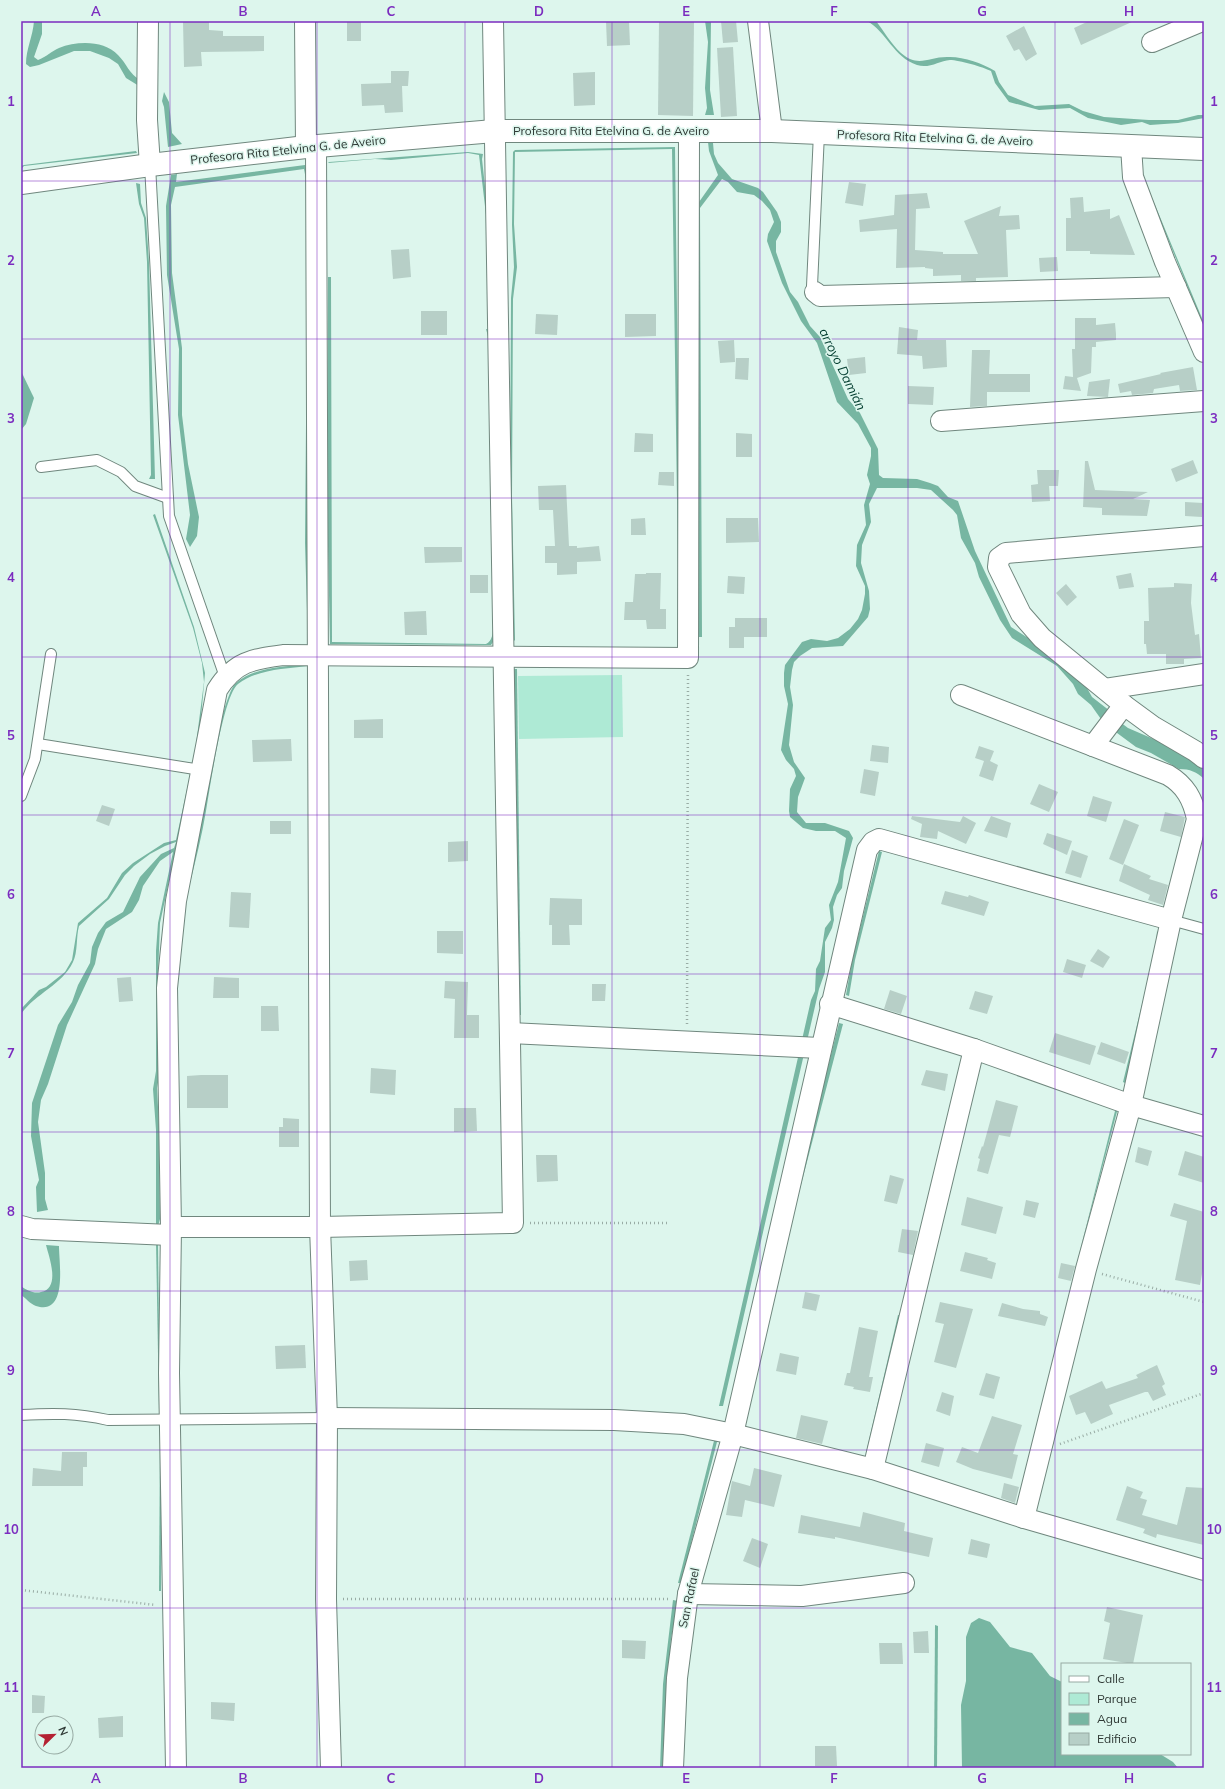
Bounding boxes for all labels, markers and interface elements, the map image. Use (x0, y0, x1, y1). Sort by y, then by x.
text: A (91, 3, 101, 19)
text: B (239, 3, 248, 19)
text: C (387, 3, 396, 19)
text: D (534, 3, 544, 19)
text: E (682, 3, 690, 19)
text: F (830, 3, 838, 19)
text: G (977, 3, 987, 19)
text: H (1124, 3, 1134, 19)
text: 1 (7, 93, 15, 109)
text: 1 (1210, 93, 1218, 109)
street label: Profesora Rita Etelvina G. de Aveiro (513, 123, 709, 138)
street label: Profesora Rita Etelvina G. de Aveiro (837, 127, 1033, 148)
street label: Profesora Rita Etelvina G. de Aveiro (190, 132, 386, 167)
text: 2 (7, 252, 15, 268)
text: 2 (1210, 252, 1218, 268)
water label: arroyo Damián (816, 325, 870, 413)
text: 3 (7, 410, 15, 426)
text: 3 (1210, 410, 1218, 426)
text: 4 (7, 569, 15, 585)
text: 4 (1210, 569, 1218, 585)
text: 5 (7, 727, 15, 743)
text: 5 (1210, 727, 1218, 743)
text: 6 (7, 886, 15, 902)
text: 6 (1210, 886, 1218, 902)
text: 7 (7, 1045, 15, 1061)
text: 7 (1210, 1045, 1218, 1061)
text: 8 (7, 1203, 15, 1219)
text: 8 (1210, 1203, 1218, 1219)
text: 9 (7, 1362, 15, 1378)
text: 9 (1210, 1362, 1218, 1378)
text: 10 (3, 1521, 19, 1537)
text: 10 (1206, 1521, 1222, 1537)
street label: San Rafael (675, 1567, 702, 1629)
legend (1061, 1663, 1191, 1755)
text: Calle (1097, 1671, 1124, 1686)
text: 11 (3, 1679, 19, 1695)
text: 11 (1206, 1679, 1222, 1695)
text: Parque (1097, 1691, 1137, 1706)
text: Agua (1097, 1711, 1127, 1726)
north arrow (34, 1715, 74, 1755)
text: N (55, 1725, 71, 1738)
text: Edificio (1097, 1731, 1137, 1746)
text: A (91, 1770, 101, 1786)
text: B (239, 1770, 248, 1786)
text: C (387, 1770, 396, 1786)
text: D (534, 1770, 544, 1786)
text: E (682, 1770, 690, 1786)
text: F (830, 1770, 838, 1786)
text: G (977, 1770, 987, 1786)
text: H (1124, 1770, 1134, 1786)

